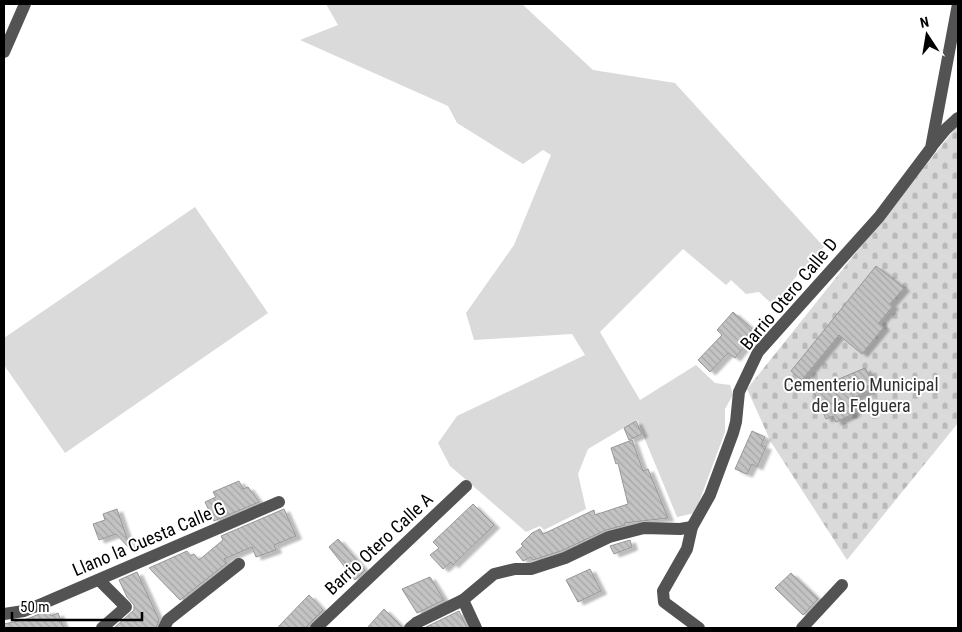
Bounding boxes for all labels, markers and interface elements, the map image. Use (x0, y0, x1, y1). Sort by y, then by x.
north arrow (902, 10, 952, 60)
text: N (918, 14, 930, 31)
street label: Barrio Otero Calle D (736, 233, 842, 354)
park label: Cementerio Municipal de la Felguera (783, 374, 939, 416)
street label: Barrio Otero Calle A (320, 488, 437, 599)
street label: Llano la Cuesta Calle G (69, 497, 228, 580)
scale bar (12, 590, 142, 622)
text: 50 m (20, 598, 50, 616)

